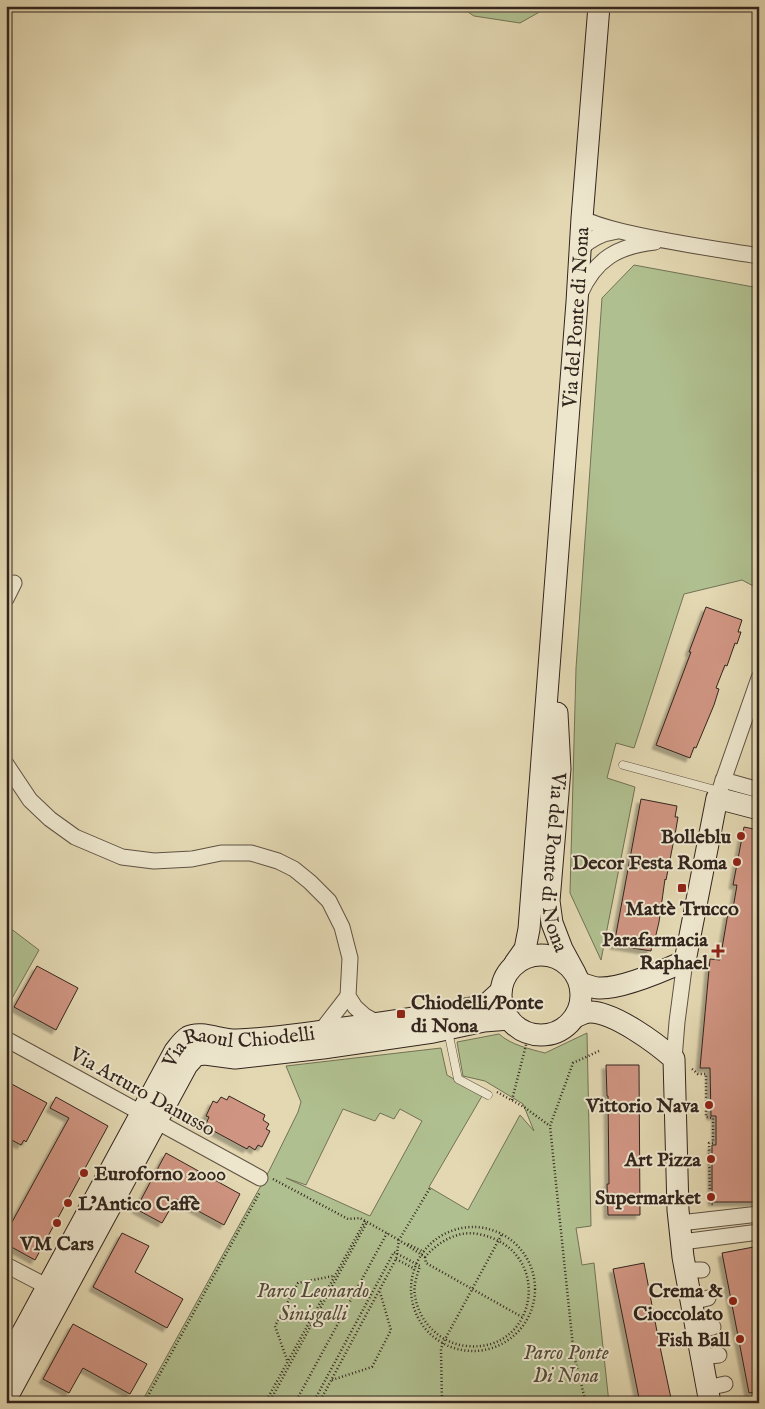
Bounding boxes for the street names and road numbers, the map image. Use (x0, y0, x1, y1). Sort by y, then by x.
street label: Via del Ponte di Nona (558, 226, 595, 410)
street label: Via del Ponte di Nona (535, 770, 573, 956)
street label: Via Raoul Chiodelli (157, 1021, 316, 1073)
street label: Via Arturo Danusso (64, 1042, 220, 1143)

